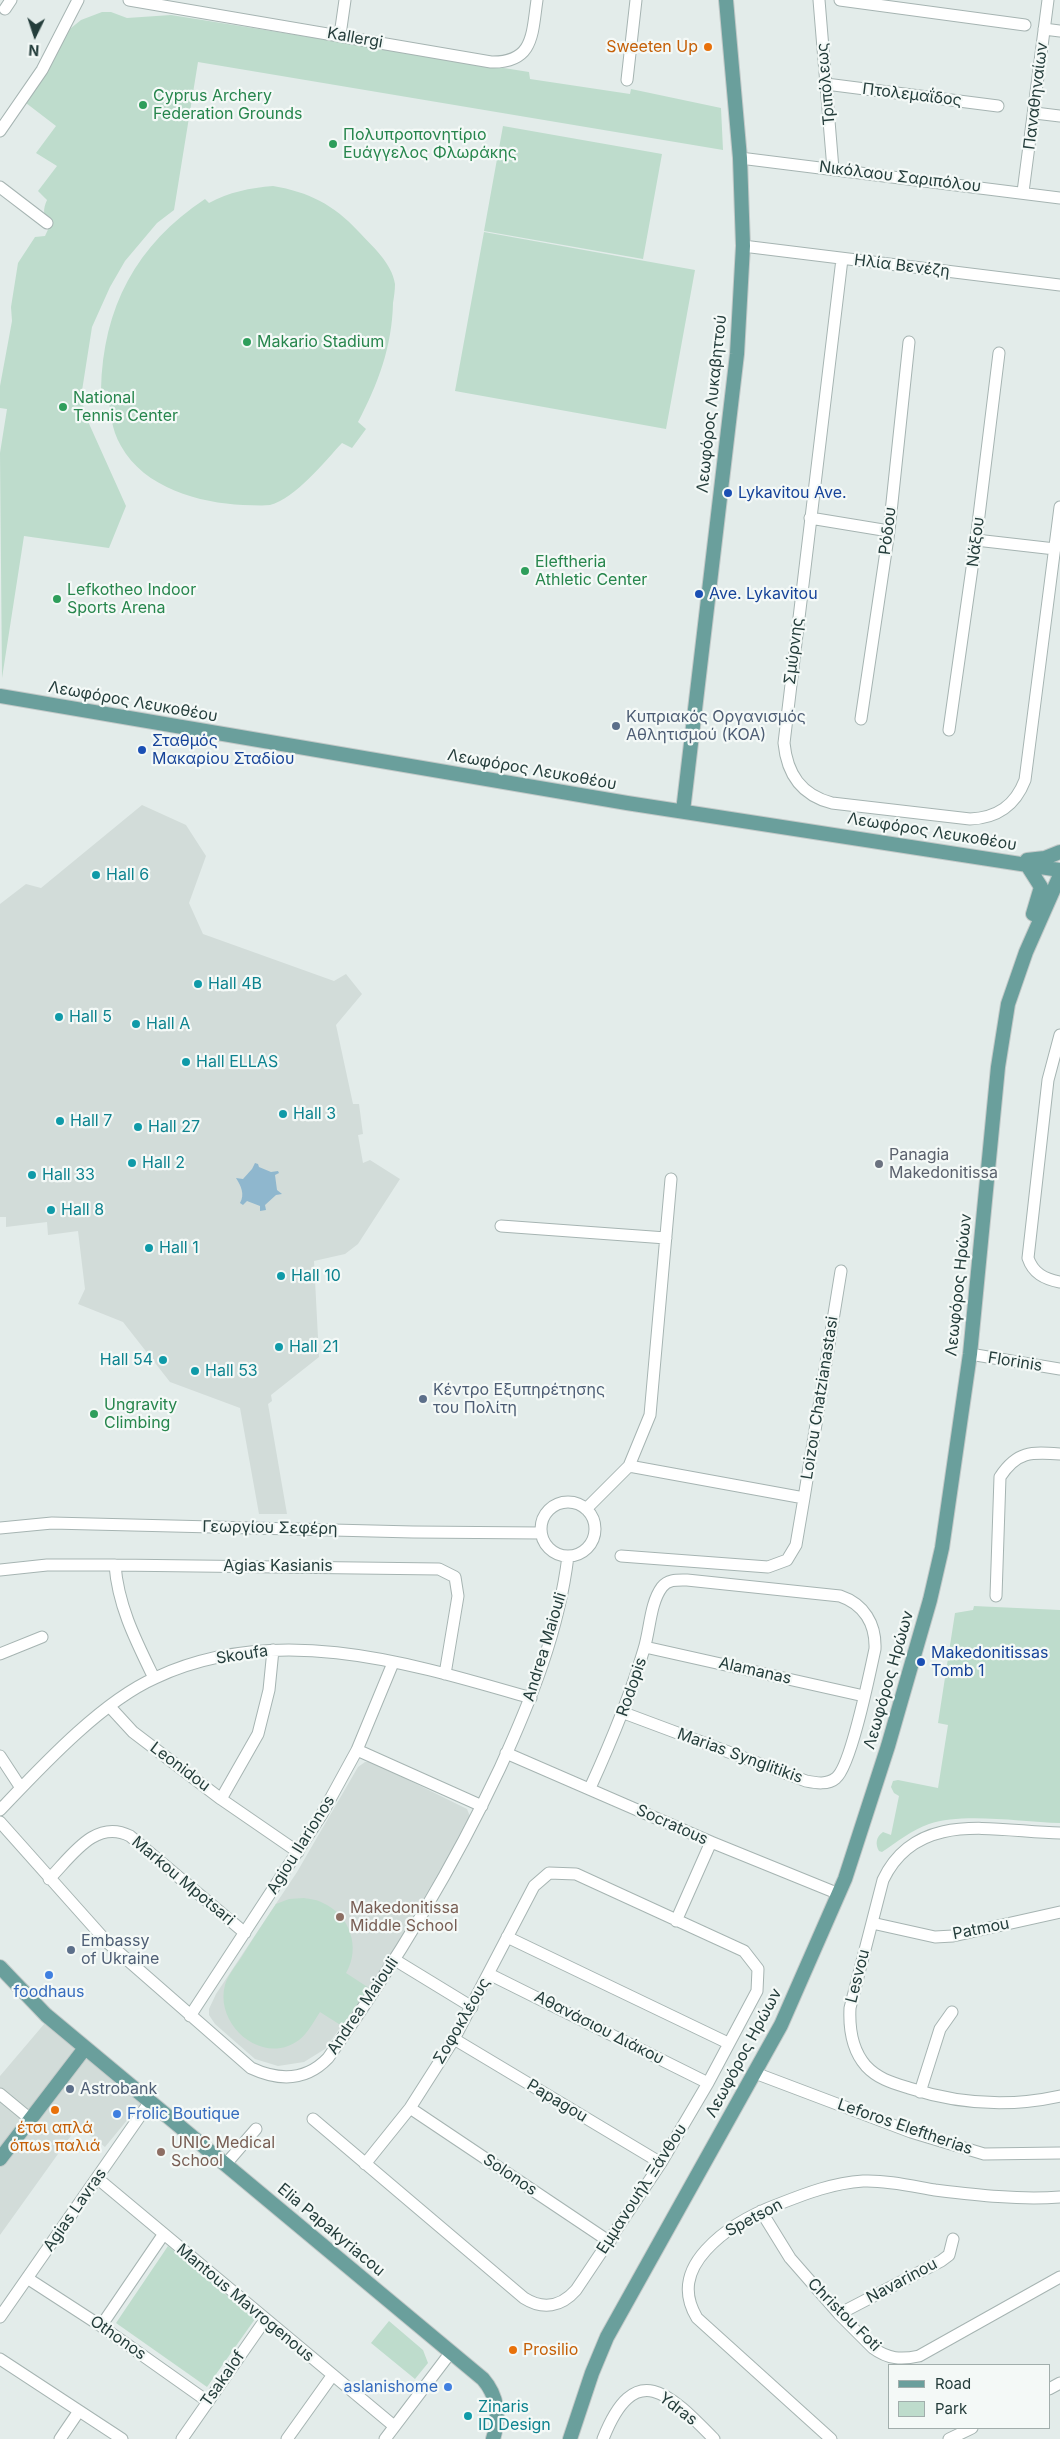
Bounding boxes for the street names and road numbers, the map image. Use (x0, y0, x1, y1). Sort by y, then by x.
street label: Kallergi (326, 24, 384, 52)
street label: Παναθηναίων (1020, 41, 1052, 151)
street label: Τριπόλεως (813, 42, 839, 126)
street label: Πτολεμαΐδος (861, 79, 963, 111)
street label: Νικόλαου Σαριπόλου (818, 158, 982, 196)
street label: Ηλία Βενέζη (853, 251, 951, 281)
street label: Λεωφόρος Λυκαβηττού (693, 314, 731, 494)
street label: Ρόδου (876, 506, 900, 556)
street label: Νάξου (963, 516, 989, 568)
street label: Σμύρνης (780, 616, 808, 686)
street label: Λεωφόρος Λευκοθέου (47, 678, 219, 726)
street label: Λεωφόρος Λευκοθέου (446, 746, 618, 794)
street label: Λεωφόρος Λευκοθέου (846, 809, 1018, 855)
street label: Λεωφόρος Ηρώων (942, 1213, 976, 1357)
street label: Loizou Chatzianastasi (798, 1315, 842, 1481)
street label: Florinis (986, 1348, 1044, 1376)
street label: Γεωργίου Σεφέρη (202, 1517, 338, 1539)
street label: Agias Kasianis (223, 1556, 333, 1576)
street label: Andrea Maiouli (519, 1590, 571, 1704)
street label: Λεωφόρος Ηρώων (860, 1608, 918, 1752)
street label: Skoufa (215, 1641, 269, 1669)
street label: Alamanas (717, 1653, 793, 1689)
street label: Rodopis (613, 1655, 651, 1719)
street label: Marias Synglitikis (675, 1724, 805, 1788)
street label: Leonidou (146, 1738, 214, 1796)
street label: Agiou Ilarionos (263, 1792, 339, 1898)
street label: Socratous (633, 1801, 711, 1849)
street label: Markou Mpotsari (128, 1832, 238, 1930)
street label: Patmou (951, 1914, 1011, 1944)
street label: Lesvou (842, 1947, 874, 2005)
street label: Andrea Maiouli (323, 1954, 403, 2058)
street label: Σοφοκλέους (430, 1974, 494, 2068)
street label: Λεωφόρος Ηρώων (702, 1985, 786, 2121)
street label: Αθανάσιου Διάκου (531, 1987, 667, 2069)
street label: Papagou (523, 2076, 591, 2126)
street label: Leforos Eleftherias (835, 2095, 975, 2159)
street label: Εμμανουήλ Ξάνθου (593, 2121, 691, 2257)
street label: Solonos (479, 2150, 541, 2200)
street label: Agias Lavras (39, 2165, 111, 2255)
street label: Elia Papakyriacou (273, 2180, 389, 2280)
street label: Spetson (722, 2195, 786, 2241)
street label: Mantous Mavrogenous (172, 2240, 318, 2366)
street label: Navarinou (863, 2254, 941, 2308)
street label: Christou Foti (803, 2274, 885, 2356)
street label: Othonos (86, 2312, 150, 2364)
street label: Tsakalof (197, 2347, 249, 2411)
street label: Ydras (655, 2388, 701, 2430)

